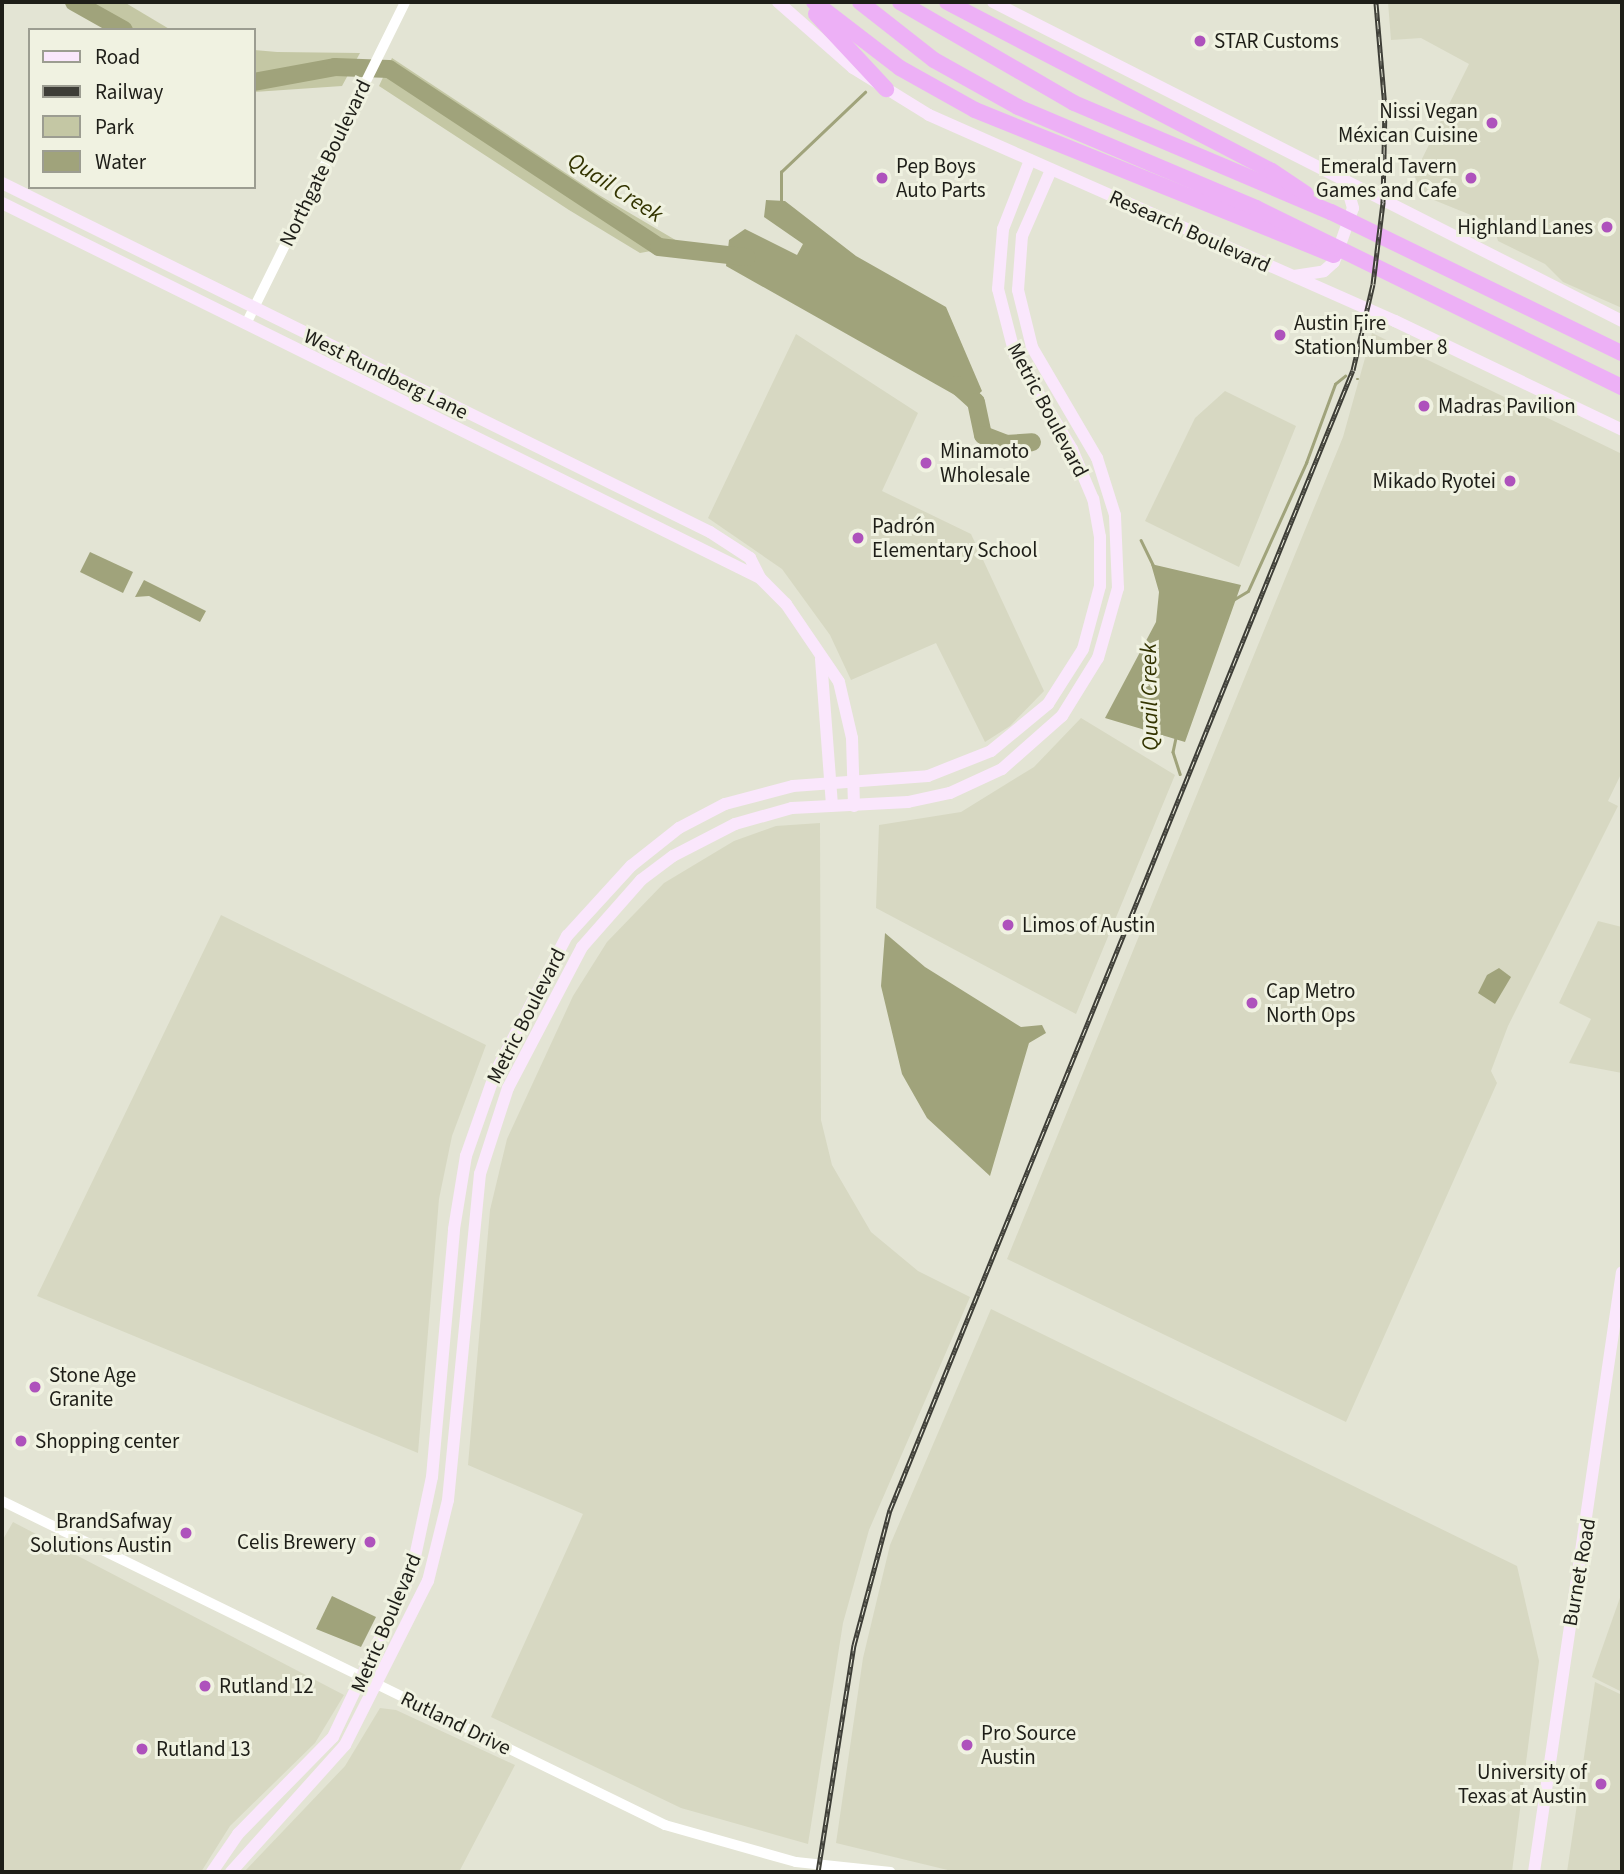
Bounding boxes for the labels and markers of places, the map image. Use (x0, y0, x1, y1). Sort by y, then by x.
place label: STAR Customs (1214, 28, 1339, 54)
marker: STAR Customs (1192, 33, 1208, 49)
place label: Nissi Vegan Méxican Cuisine (1338, 98, 1478, 148)
marker: Nissi Vegan Méxican Cuisine (1484, 115, 1500, 131)
place label: Pep Boys Auto Parts (896, 153, 986, 203)
place label: Emerald Tavern Games and Cafe (1316, 153, 1457, 203)
marker: Pep Boys Auto Parts (874, 170, 890, 186)
marker: Emerald Tavern Games and Cafe (1463, 170, 1479, 186)
place label: Highland Lanes (1457, 214, 1593, 240)
marker: Highland Lanes (1599, 219, 1615, 235)
place label: Austin Fire Station Number 8 (1294, 310, 1447, 360)
marker: Austin Fire Station Number 8 (1272, 327, 1288, 343)
place label: Madras Pavilion (1438, 393, 1576, 419)
marker: Madras Pavilion (1416, 398, 1432, 414)
place label: Minamoto Wholesale (940, 438, 1030, 488)
marker: Minamoto Wholesale (918, 455, 934, 471)
place label: Mikado Ryotei (1372, 468, 1496, 494)
marker: Mikado Ryotei (1502, 473, 1518, 489)
place label: Padrón Elementary School (872, 513, 1038, 563)
marker: Padrón Elementary School (850, 530, 866, 546)
place label: Limos of Austin (1022, 912, 1156, 938)
marker: Limos of Austin (1000, 917, 1016, 933)
place label: Cap Metro North Ops (1266, 978, 1355, 1028)
marker: Cap Metro North Ops (1244, 995, 1260, 1011)
place label: Stone Age Granite (49, 1362, 136, 1412)
marker: Stone Age Granite (27, 1379, 43, 1395)
place label: Shopping center (35, 1428, 179, 1454)
marker: Shopping center (13, 1433, 29, 1449)
place label: BrandSafway Solutions Austin (30, 1508, 172, 1558)
marker: BrandSafway Solutions Austin (178, 1525, 194, 1541)
place label: Celis Brewery (237, 1529, 356, 1555)
marker: Celis Brewery (362, 1534, 378, 1550)
place label: Rutland 12 (219, 1673, 314, 1699)
marker: Rutland 12 (197, 1678, 213, 1694)
place label: Pro Source Austin (981, 1720, 1076, 1770)
place label: Rutland 13 (156, 1736, 251, 1762)
marker: Pro Source Austin (959, 1737, 975, 1753)
marker: Rutland 13 (134, 1741, 150, 1757)
place label: University of Texas at Austin (1458, 1759, 1587, 1809)
marker: University of Texas at Austin (1593, 1776, 1609, 1792)

